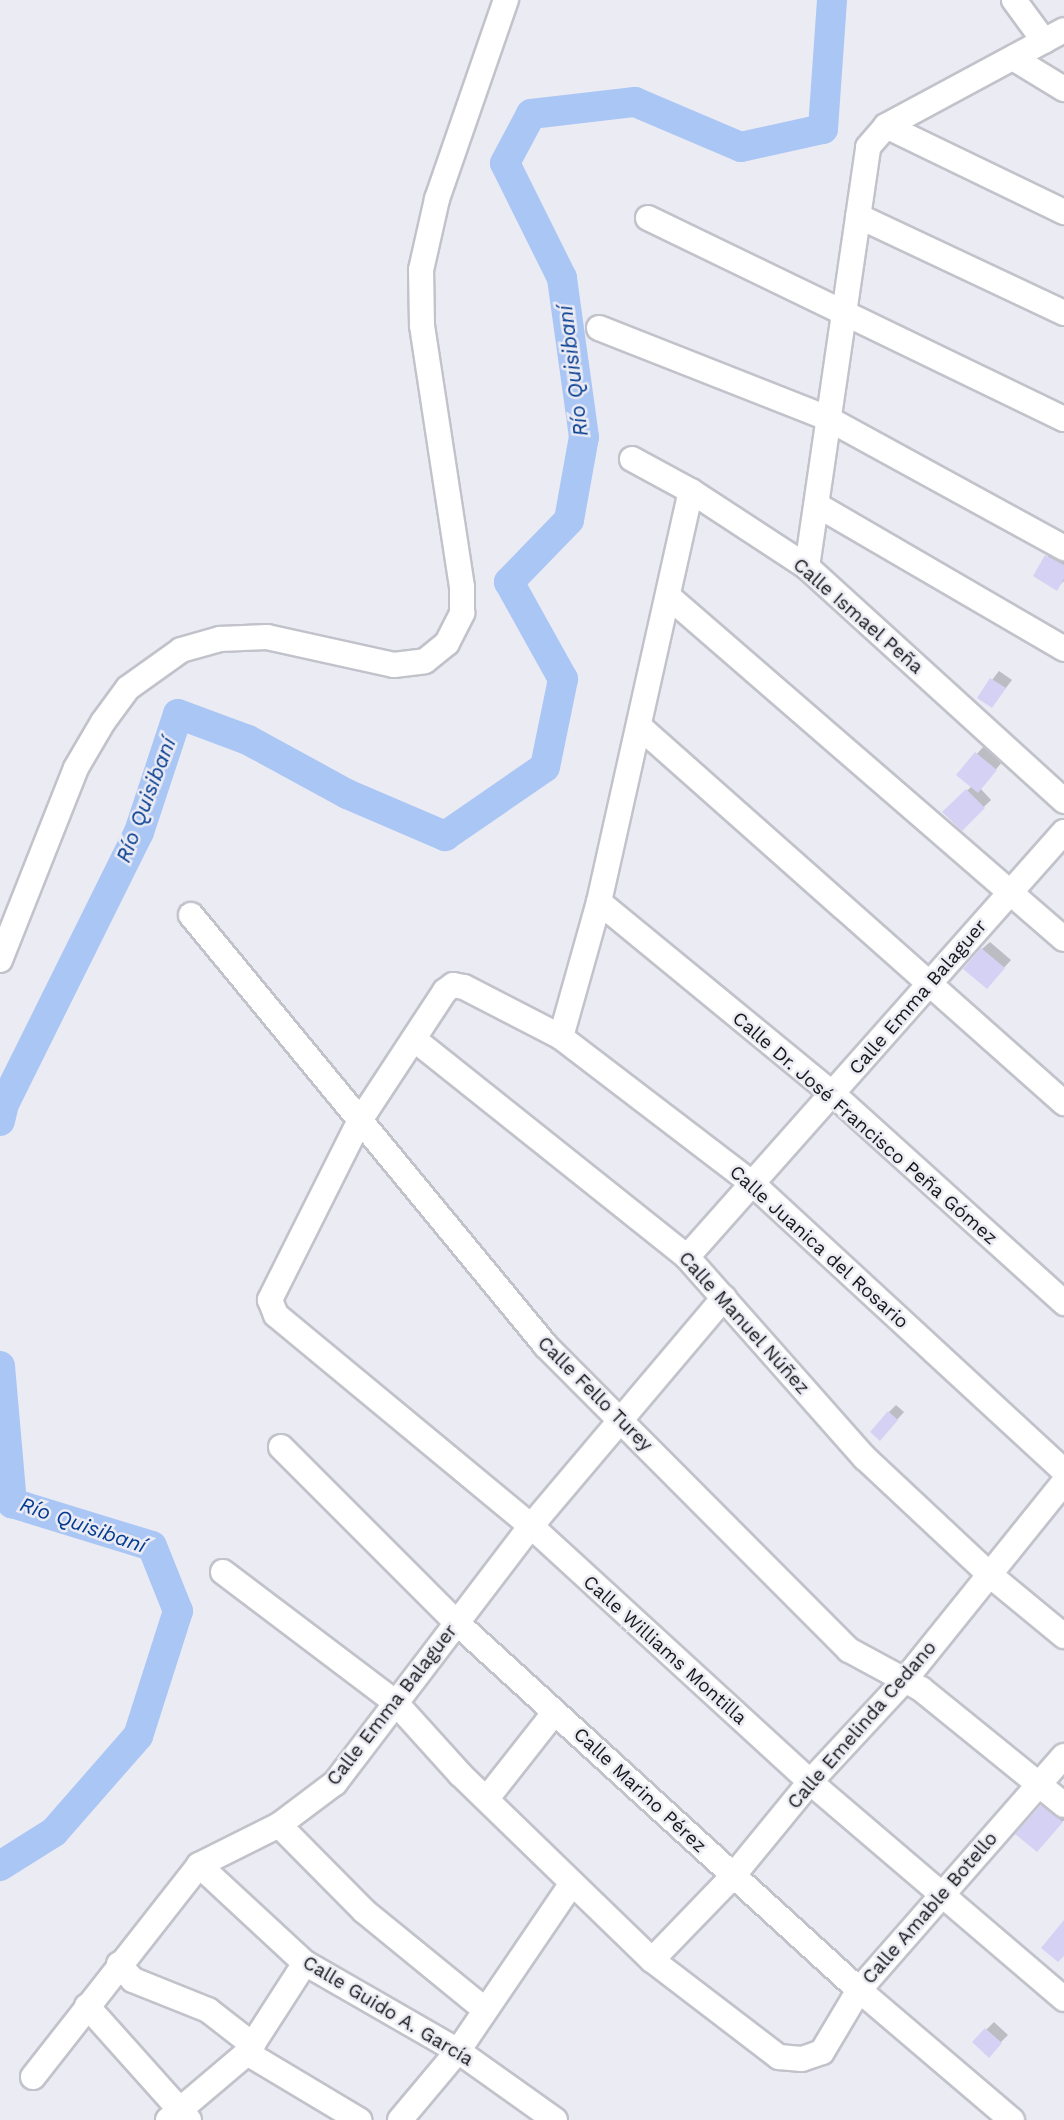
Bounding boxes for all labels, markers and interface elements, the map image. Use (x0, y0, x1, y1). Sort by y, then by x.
water label: Río Quisibaní (552, 304, 594, 438)
street label: Calle Ismael Peña (788, 553, 928, 679)
water label: Río Quisibaní (111, 734, 181, 866)
street label: Calle Emma Balaguer (844, 915, 992, 1079)
street label: Calle Dr. José Francisco Peña Gómez (728, 1006, 1002, 1250)
street label: Calle Juanica del Rosario (724, 1160, 914, 1334)
street label: Calle Manuel Núñez (674, 1247, 814, 1399)
street label: Calle Fello Turey (533, 1332, 657, 1456)
water label: Río Quisibaní (17, 1492, 149, 1558)
street label: Calle Williams Montilla (578, 1570, 752, 1730)
street label: Calle Emma Balaguer (322, 1620, 462, 1790)
street label: Calle Emelinda Cedano (783, 1636, 941, 1814)
street label: Calle Marino Pérez (569, 1723, 711, 1857)
street label: Calle Amable Botello (857, 1827, 1003, 1989)
street label: Calle Guido A. García (298, 1951, 478, 2071)

